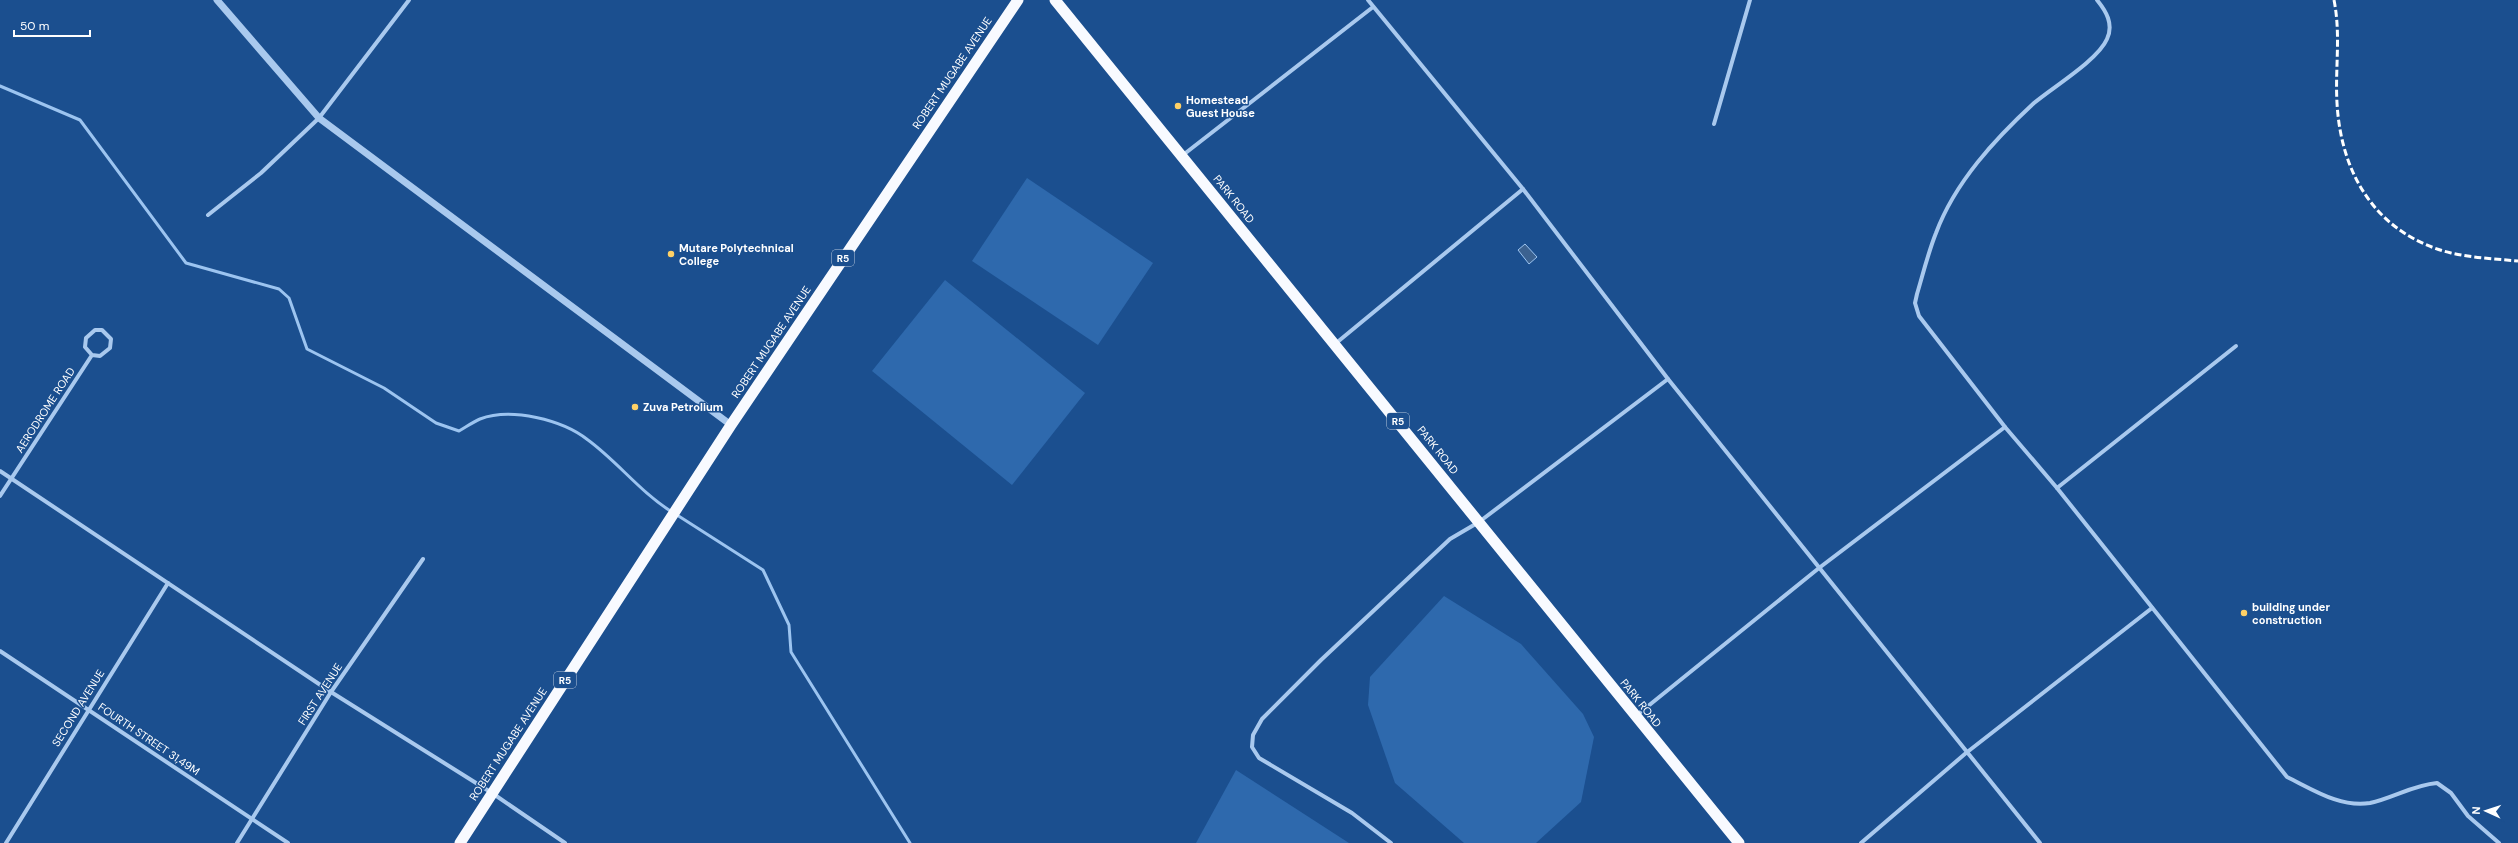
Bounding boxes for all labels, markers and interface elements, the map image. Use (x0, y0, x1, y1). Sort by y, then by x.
scale bar (14, 12, 90, 38)
street label: ROBERT MUGABE AVENUE (909, 14, 995, 132)
text: 50 m (20, 18, 49, 34)
place label: Homestead Guest House (1186, 93, 1255, 120)
marker: Homestead Guest House (1173, 101, 1183, 111)
street label: PARK ROAD (1210, 172, 1258, 226)
place label: Mutare Polytechnical College (679, 241, 794, 268)
marker: Mutare Polytechnical College (666, 249, 676, 259)
road number: R5 (832, 250, 854, 266)
street label: ROBERT MUGABE AVENUE (728, 283, 814, 401)
street label: AERODROME ROAD (12, 364, 78, 455)
place label: Zuva Petrolium (643, 400, 723, 414)
marker: Zuva Petrolium (630, 402, 640, 412)
road number: R5 (1387, 413, 1409, 429)
street label: PARK ROAD (1414, 423, 1462, 477)
place label: building under construction (2252, 600, 2330, 627)
marker: building under construction (2239, 608, 2249, 618)
street label: FIRST AVENUE (295, 660, 345, 728)
street label: SECOND AVENUE (49, 667, 107, 749)
road number: R5 (554, 672, 576, 688)
street label: PARK ROAD (1617, 676, 1665, 730)
street label: ROBERT MUGABE AVENUE (466, 685, 550, 803)
street label: FOURTH STREET 31,49M (95, 700, 203, 778)
north arrow (2466, 791, 2506, 831)
text: N (2469, 806, 2483, 815)

